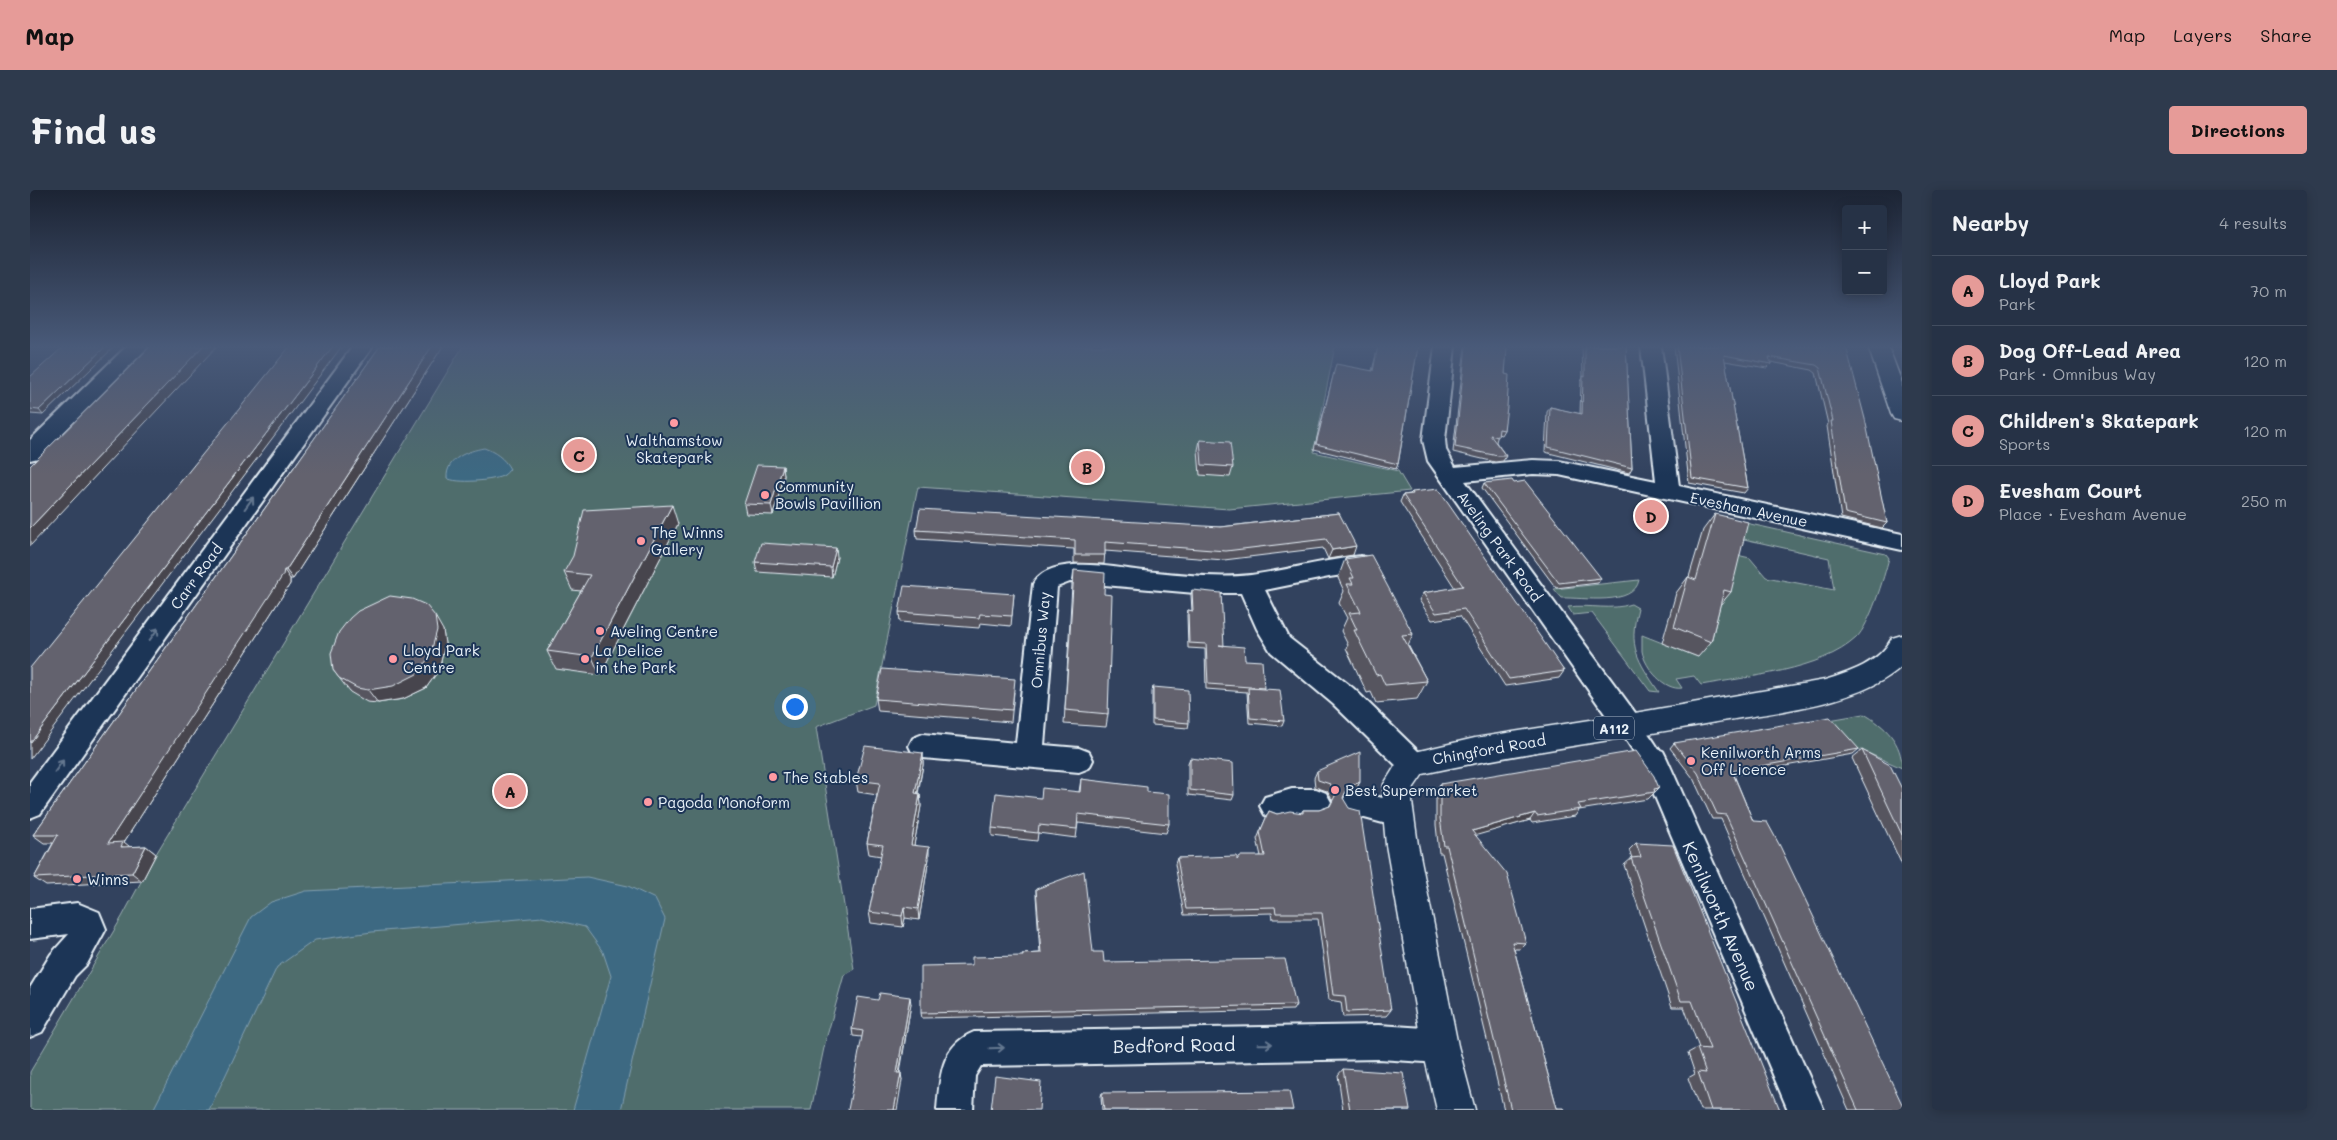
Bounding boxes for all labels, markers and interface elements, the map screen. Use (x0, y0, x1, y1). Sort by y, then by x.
text: Map (25, 20, 74, 51)
text: Map (2109, 23, 2145, 47)
text: Layers (2173, 23, 2232, 47)
text: Share (2260, 23, 2312, 47)
button: Directions (2169, 106, 2307, 154)
text: Find us (30, 107, 157, 153)
map controls (1842, 205, 1887, 295)
button: + (1842, 205, 1887, 250)
text: Nearby (1952, 209, 2029, 236)
text: 4 results (2219, 212, 2287, 233)
button: − (1842, 250, 1887, 295)
text: Lloyd Park (1999, 268, 2101, 293)
text: A (1962, 280, 1974, 301)
text: 70 m (2250, 280, 2287, 301)
text: Park (1999, 293, 2035, 314)
text: Dog Off-Lead Area (1999, 338, 2181, 363)
text: B (1963, 350, 1973, 371)
text: 120 m (2243, 350, 2287, 371)
text: Park · Omnibus Way (1999, 363, 2156, 384)
text: Children's Skatepark (1999, 408, 2199, 433)
marker: Walthamstow Skatepark (668, 417, 680, 429)
text: C (1962, 420, 1974, 441)
text: 120 m (2243, 420, 2287, 441)
place label: Walthamstow Skatepark (625, 430, 723, 467)
text: Sports (1999, 433, 2050, 454)
pin: C (563, 436, 595, 474)
pin: B (1071, 448, 1103, 486)
place label: Community Bowls Pavillion (775, 476, 881, 513)
text: Evesham Court (1999, 478, 2142, 503)
street label: Aveling Park Road (1453, 487, 1547, 605)
street label: Evesham Avenue (1688, 487, 1810, 531)
marker: Community Bowls Pavillion (759, 489, 771, 501)
text: D (1962, 490, 1974, 511)
text: 250 m (2241, 490, 2287, 511)
one-way arrow (244, 497, 255, 510)
pin: D (1635, 497, 1667, 535)
text: Place · Evesham Avenue (1999, 503, 2187, 524)
place label: The Winns Gallery (651, 522, 724, 559)
marker: The Winns Gallery (635, 535, 647, 547)
street label: Carr Road (165, 539, 227, 613)
street label: Omnibus Way (1026, 591, 1054, 689)
place label: Aveling Centre (610, 621, 718, 641)
marker: Aveling Centre (594, 625, 606, 637)
one-way arrow (149, 627, 159, 641)
place label: Lloyd Park Centre (403, 640, 480, 677)
place label: La Delice in the Park (595, 640, 676, 677)
marker: Lloyd Park Centre (387, 653, 399, 665)
marker: La Delice in the Park (579, 653, 591, 665)
your location (782, 694, 808, 720)
road number: A112 (1594, 716, 1634, 740)
street label: Chingford Road (1431, 729, 1547, 769)
place label: Kenilworth Arms Off Licence (1701, 742, 1821, 779)
marker: Kenilworth Arms Off Licence (1685, 755, 1697, 767)
one-way arrow (54, 759, 64, 773)
place label: The Stables (783, 767, 868, 787)
marker: The Stables (767, 771, 779, 783)
pin: A (494, 772, 526, 810)
place label: Best Supermarket (1345, 780, 1478, 800)
marker: Best Supermarket (1329, 784, 1341, 796)
place label: Pagoda Monoform (658, 792, 790, 812)
marker: Pagoda Monoform (642, 796, 654, 808)
street label: Kenilworth Avenue (1677, 837, 1765, 995)
place label: Winns (87, 869, 129, 889)
marker: Winns (71, 873, 83, 885)
street label: Bedford Road (1113, 1032, 1235, 1058)
one-way arrow (1256, 1039, 1272, 1049)
one-way arrow (988, 1043, 1005, 1053)

